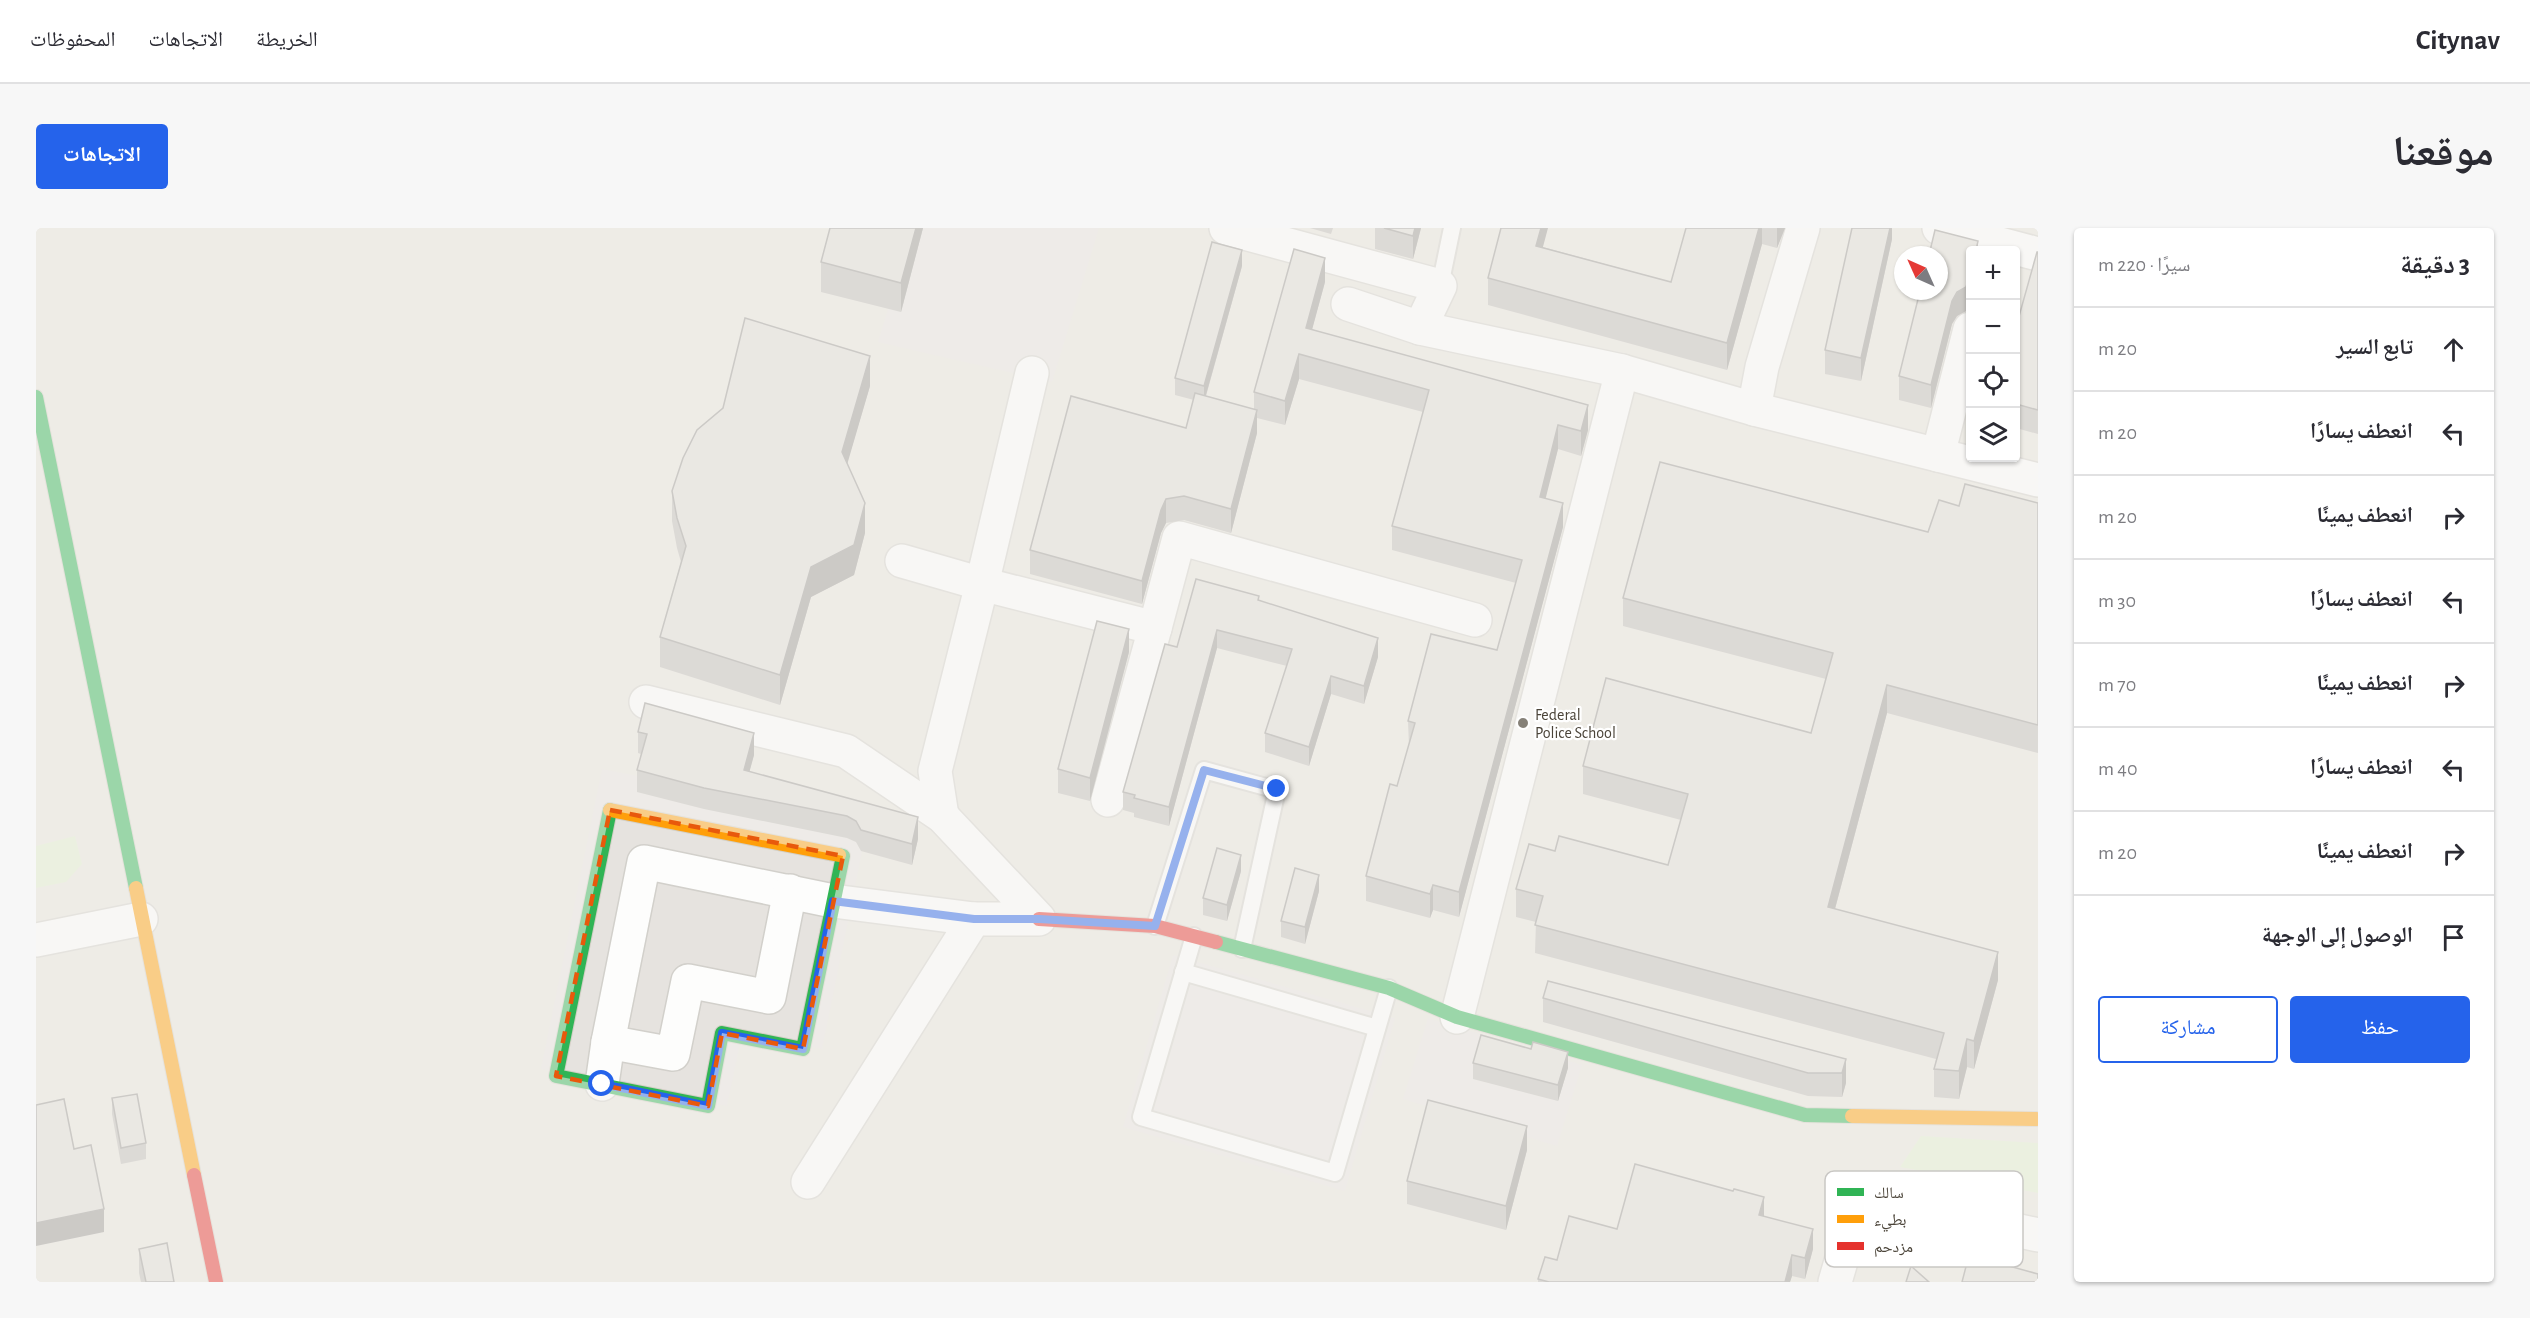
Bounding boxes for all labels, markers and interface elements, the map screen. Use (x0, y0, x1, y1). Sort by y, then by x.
text: Citynav (2416, 27, 2500, 55)
text: المحفوظات (30, 29, 115, 50)
text: الاتجاهات (148, 29, 223, 50)
text: الخريطة (256, 29, 318, 50)
button: الاتجاهات (36, 124, 168, 189)
text: موقعنا (2393, 131, 2494, 173)
north arrow (1894, 246, 1948, 300)
map controls (1966, 246, 2020, 462)
button: + (1966, 246, 2020, 300)
text: 3 دقيقة (2400, 252, 2470, 278)
text: سيرًا · 220 m (2098, 255, 2190, 275)
button: − (1966, 300, 2020, 354)
icon: ahead (2437, 333, 2470, 366)
text: تابع السير (2336, 336, 2413, 358)
text: 20 m (2098, 339, 2137, 359)
button: locate (1966, 354, 2020, 408)
button: layers (1966, 408, 2020, 462)
icon: left (2437, 417, 2470, 450)
text: انعطف يسارًا (2310, 420, 2413, 442)
text: 20 m (2098, 423, 2137, 443)
icon: right (2437, 501, 2470, 534)
text: انعطف يمينًا (2316, 504, 2413, 526)
text: 20 m (2098, 507, 2137, 527)
icon: left (2437, 585, 2470, 618)
text: انعطف يسارًا (2310, 588, 2413, 610)
text: 30 m (2098, 591, 2136, 611)
icon: right (2437, 669, 2470, 702)
text: انعطف يمينًا (2316, 672, 2413, 694)
text: 70 m (2098, 675, 2136, 695)
place label: Federal Police School (1535, 707, 1616, 741)
marker: Federal Police School (1516, 716, 1530, 730)
icon: left (2437, 753, 2470, 786)
text: انعطف يسارًا (2310, 756, 2413, 778)
text: 40 m (2098, 759, 2138, 779)
route end (1263, 775, 1289, 801)
icon: right (2437, 837, 2470, 870)
text: انعطف يمينًا (2316, 840, 2413, 862)
text: 20 m (2098, 843, 2137, 863)
icon: arrive (2437, 921, 2470, 954)
text: الوصول إلى الوجهة (2262, 924, 2413, 946)
button: مشاركة (2098, 996, 2278, 1063)
button: حفظ (2290, 996, 2470, 1063)
route start (588, 1070, 614, 1096)
legend (1825, 1171, 2023, 1267)
text: سالك (1874, 1185, 1904, 1201)
text: بطيء (1874, 1212, 1906, 1232)
text: مزدحم (1874, 1239, 1913, 1257)

